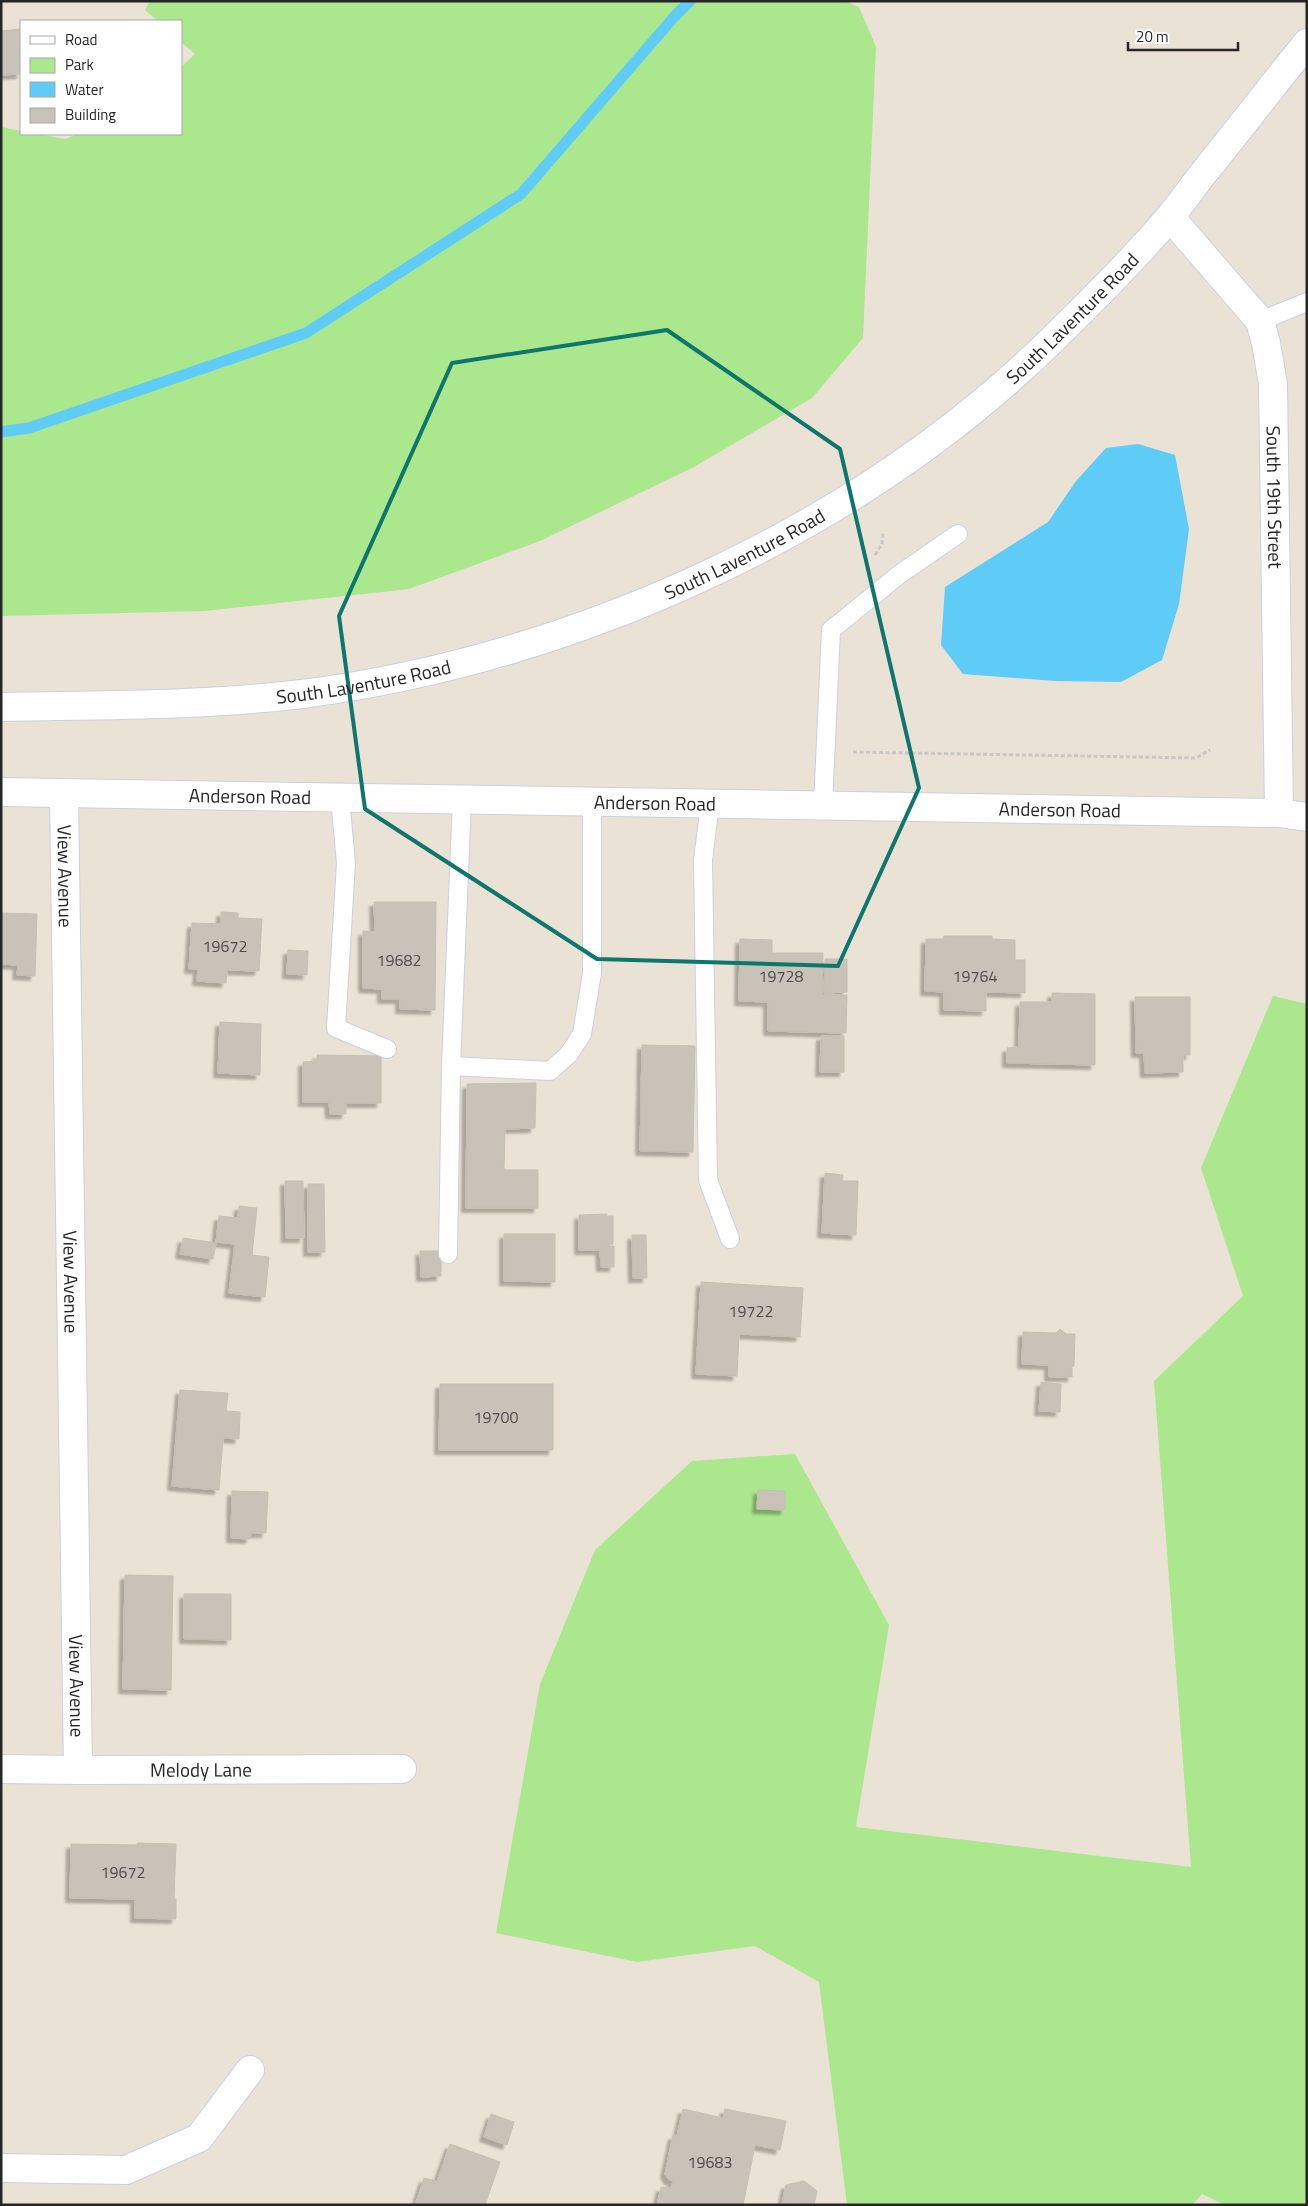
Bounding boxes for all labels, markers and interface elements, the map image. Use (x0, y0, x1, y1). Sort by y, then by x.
legend (20, 20, 182, 135)
scale bar (1128, 20, 1238, 52)
text: 20 m (1136, 25, 1169, 48)
text: Road (65, 28, 97, 51)
text: Park (65, 53, 94, 76)
text: Water (65, 78, 104, 101)
text: Building (65, 103, 116, 126)
street label: South Laventure Road (999, 246, 1145, 391)
street label: South 19th Street (1260, 425, 1291, 569)
street label: South Laventure Road (659, 501, 830, 606)
street label: South Laventure Road (275, 651, 454, 711)
street label: Anderson Road (189, 780, 311, 811)
street label: Anderson Road (594, 787, 716, 818)
street label: Anderson Road (999, 793, 1121, 824)
street label: View Avenue (50, 824, 81, 928)
house number: 19672 (203, 934, 247, 958)
house number: 19682 (377, 948, 421, 972)
house number: 19728 (759, 964, 803, 988)
house number: 19764 (953, 964, 997, 988)
street label: View Avenue (56, 1230, 87, 1334)
house number: 19722 (729, 1299, 773, 1323)
house number: 19700 (474, 1405, 518, 1429)
street label: View Avenue (62, 1634, 93, 1738)
street label: Melody Lane (150, 1754, 252, 1784)
house number: 19672 (101, 1860, 145, 1884)
house number: 19683 (688, 2150, 732, 2174)

